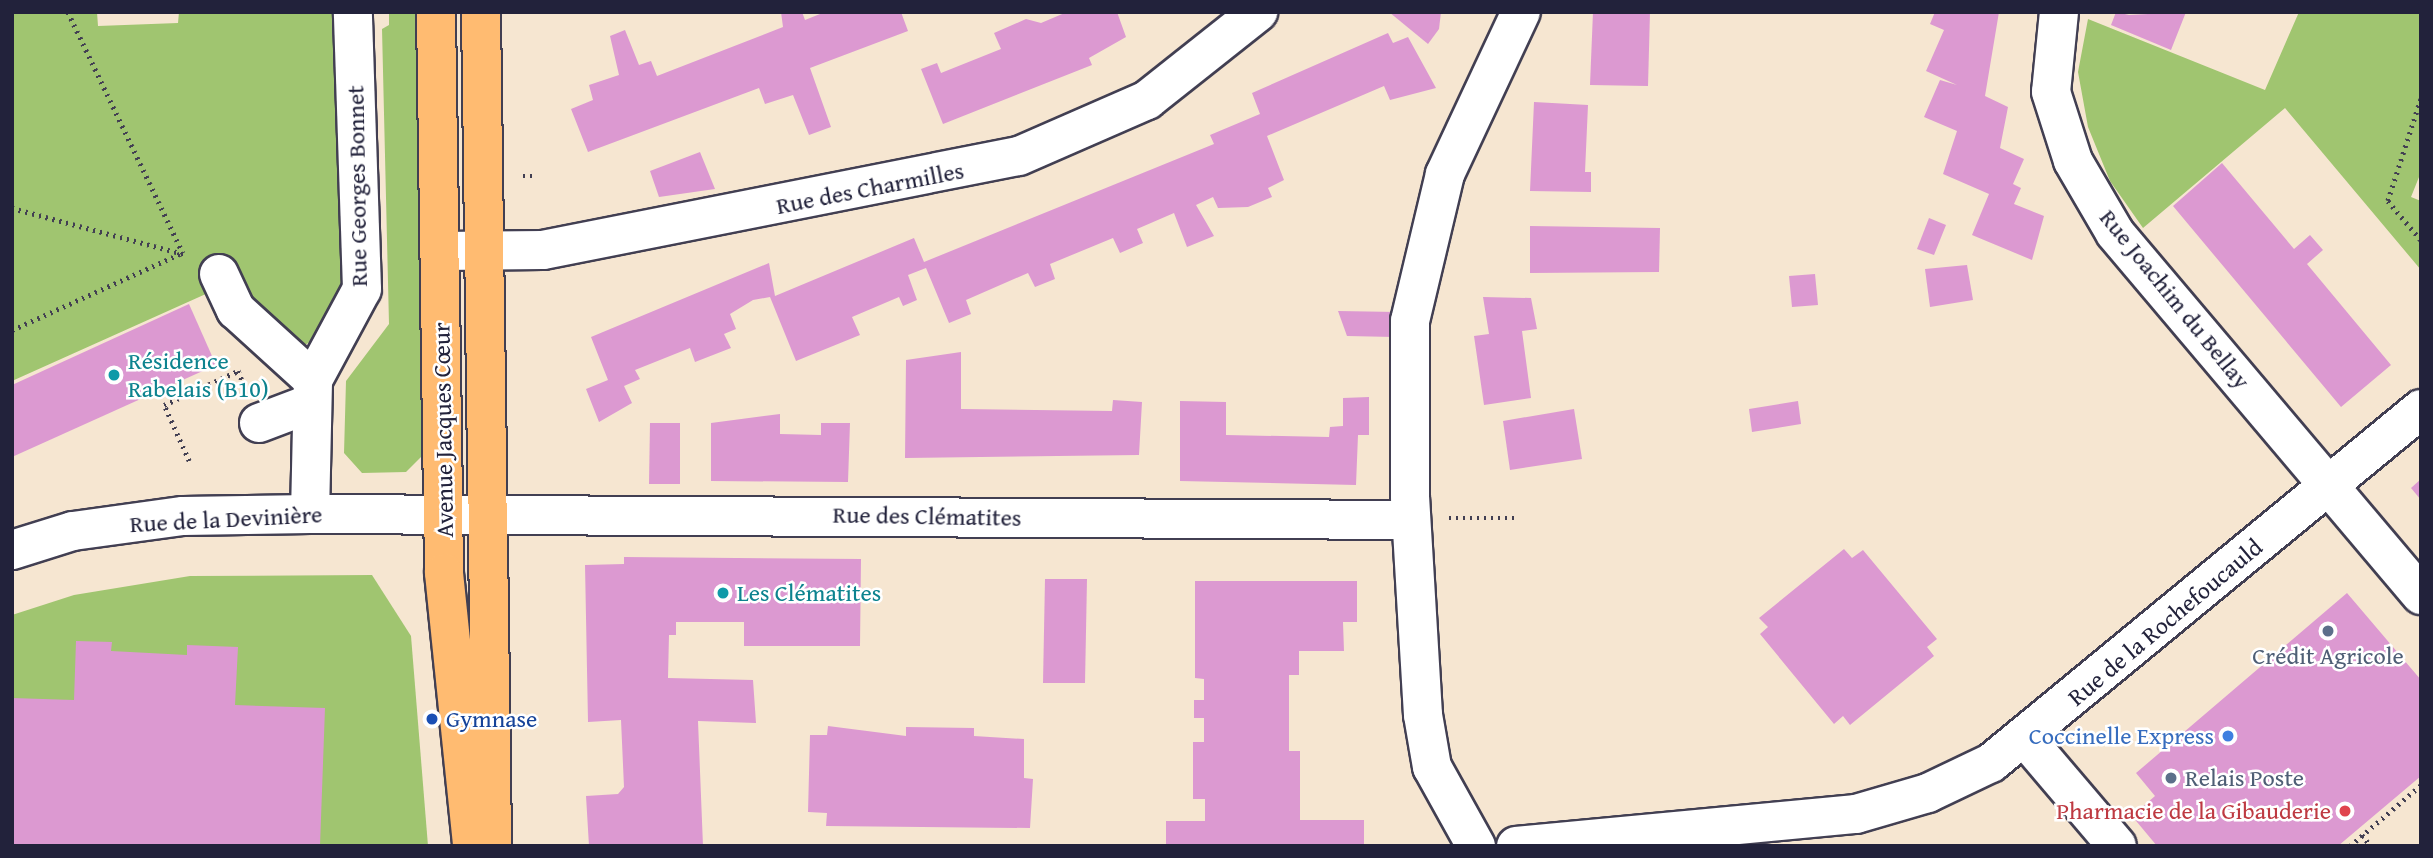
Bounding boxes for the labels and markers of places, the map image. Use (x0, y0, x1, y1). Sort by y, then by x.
place label: Résidence Rabelais (B10) (128, 347, 269, 403)
marker: Résidence Rabelais (B10) (106, 367, 122, 383)
place label: Les Clématites (737, 579, 881, 607)
marker: Les Clématites (715, 585, 731, 601)
marker: Crédit Agricole (2320, 623, 2336, 639)
place label: Crédit Agricole (2252, 642, 2404, 670)
place label: Gymnase (446, 705, 537, 733)
marker: Gymnase (424, 711, 440, 727)
place label: Coccinelle Express (2029, 722, 2214, 750)
marker: Coccinelle Express (2220, 728, 2236, 744)
place label: Relais Poste (2185, 764, 2304, 792)
marker: Relais Poste (2163, 770, 2179, 786)
place label: Pharmacie de la Gibauderie (2056, 797, 2331, 825)
marker: Pharmacie de la Gibauderie (2337, 803, 2353, 819)

